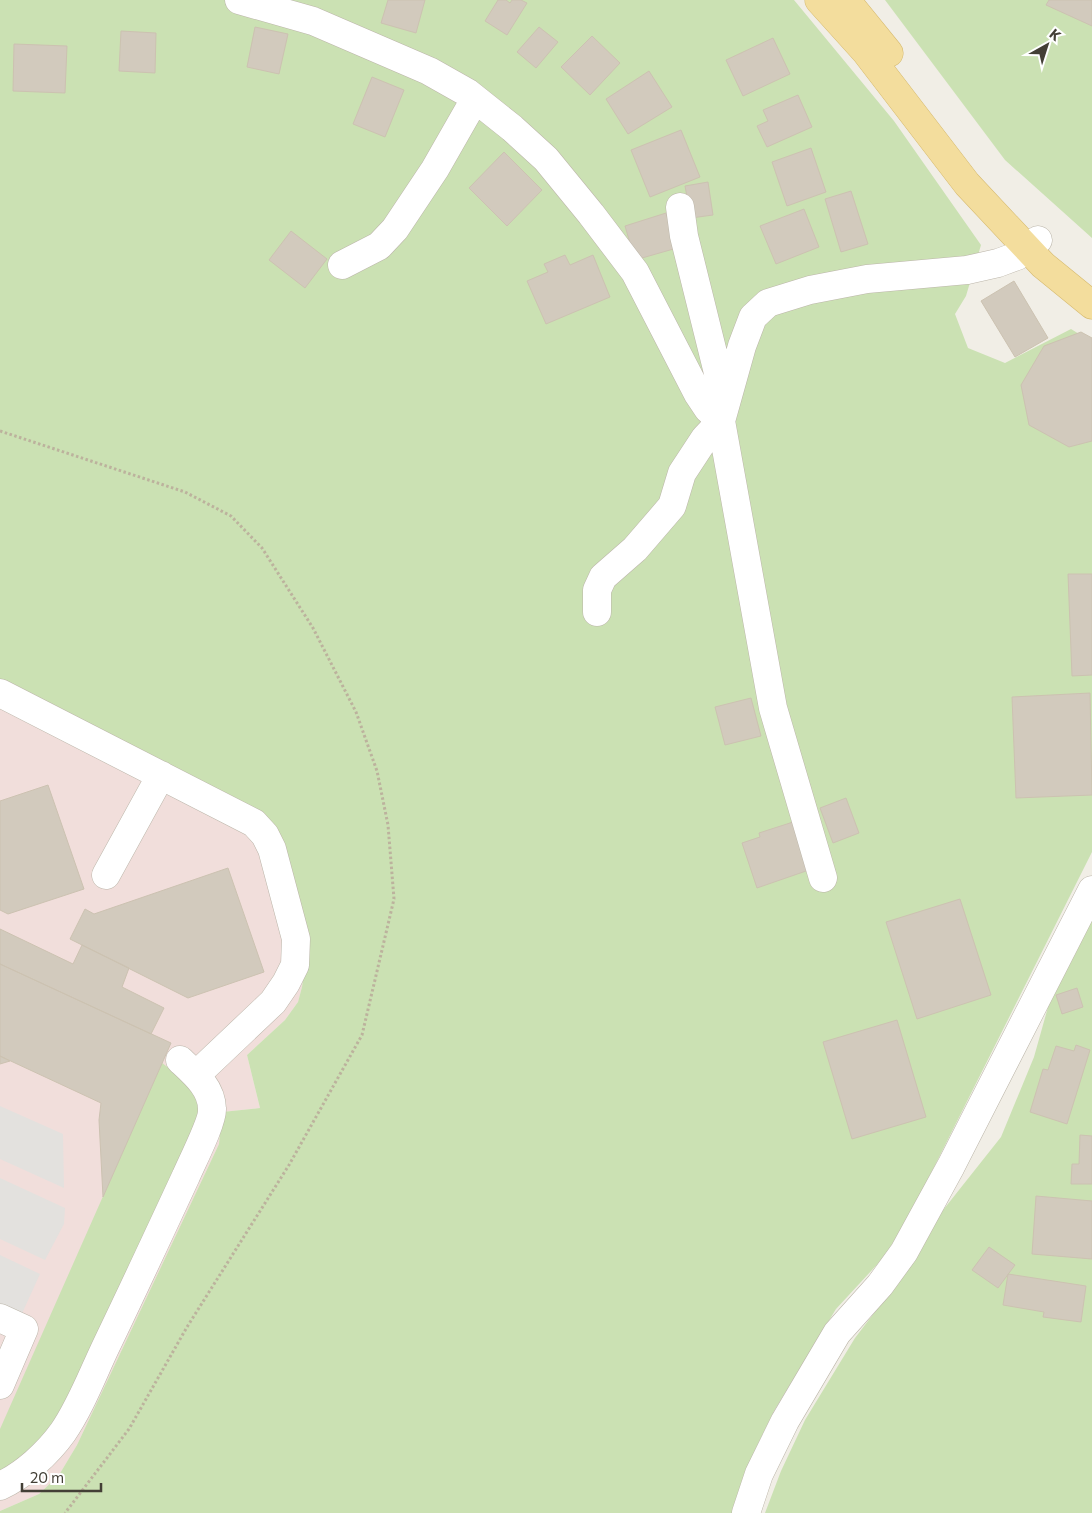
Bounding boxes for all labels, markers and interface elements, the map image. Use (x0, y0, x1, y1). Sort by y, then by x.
north arrow (1022, 20, 1072, 70)
text: K (1046, 25, 1065, 44)
scale bar (22, 1460, 101, 1492)
text: 20 m (30, 1468, 64, 1486)

